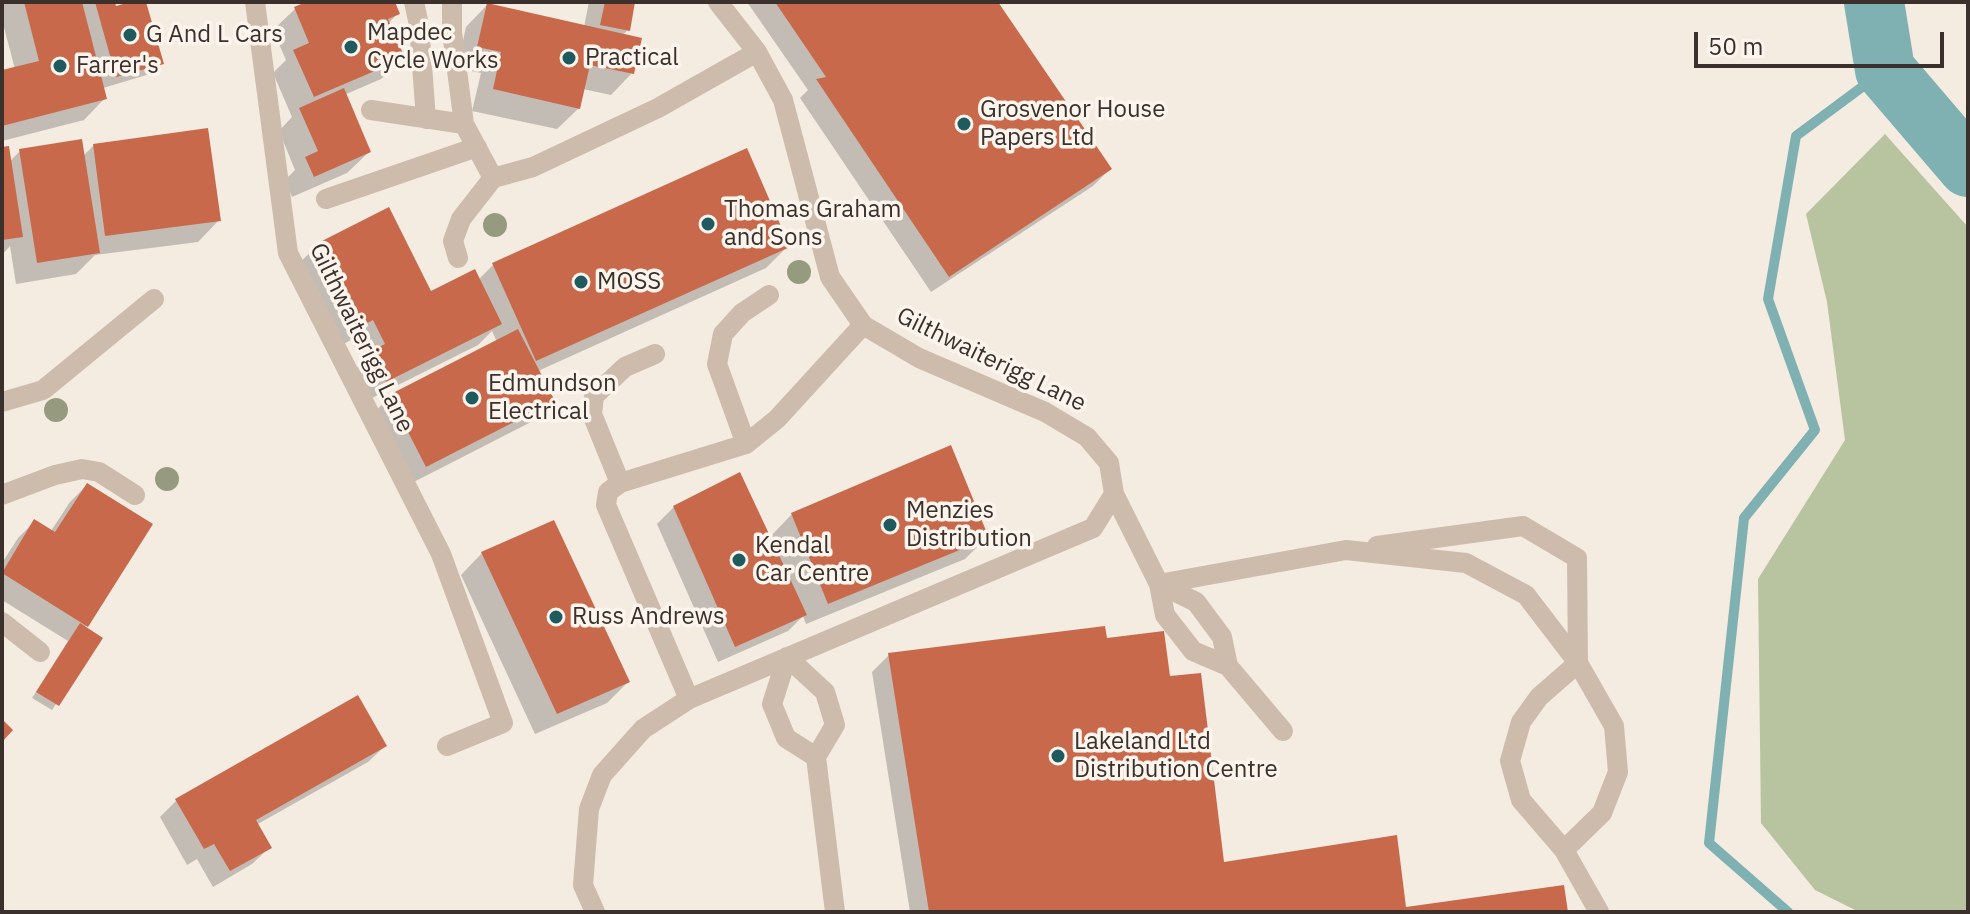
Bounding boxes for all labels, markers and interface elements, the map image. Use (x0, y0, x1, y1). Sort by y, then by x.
scale bar (1698, 16, 1948, 66)
place label: Mapdec Cycle Works (367, 19, 499, 75)
place label: G And L Cars (146, 21, 283, 49)
marker: G And L Cars (121, 26, 139, 44)
text: 50 m (1708, 30, 1763, 62)
marker: Mapdec Cycle Works (342, 38, 360, 56)
place label: Practical (585, 44, 679, 72)
marker: Practical (560, 49, 578, 67)
place label: Farrer's (76, 52, 159, 80)
marker: Farrer's (51, 57, 69, 75)
place label: Grosvenor House Papers Ltd (980, 96, 1165, 152)
marker: Grosvenor House Papers Ltd (955, 115, 973, 133)
place label: Thomas Graham and Sons (724, 196, 902, 252)
marker: Thomas Graham and Sons (699, 215, 717, 233)
street label: Gilthwaiterigg Lane (303, 239, 419, 437)
place label: MOSS (597, 268, 661, 296)
marker: MOSS (572, 273, 590, 291)
street label: Gilthwaiterigg Lane (892, 302, 1090, 418)
place label: Edmundson Electrical (488, 370, 617, 426)
marker: Edmundson Electrical (463, 389, 481, 407)
place label: Menzies Distribution (906, 497, 1032, 553)
marker: Menzies Distribution (881, 516, 899, 534)
place label: Kendal Car Centre (755, 532, 869, 588)
marker: Kendal Car Centre (730, 551, 748, 569)
place label: Russ Andrews (572, 603, 725, 631)
marker: Russ Andrews (547, 608, 565, 626)
place label: Lakeland Ltd Distribution Centre (1074, 728, 1278, 784)
marker: Lakeland Ltd Distribution Centre (1049, 747, 1067, 765)

